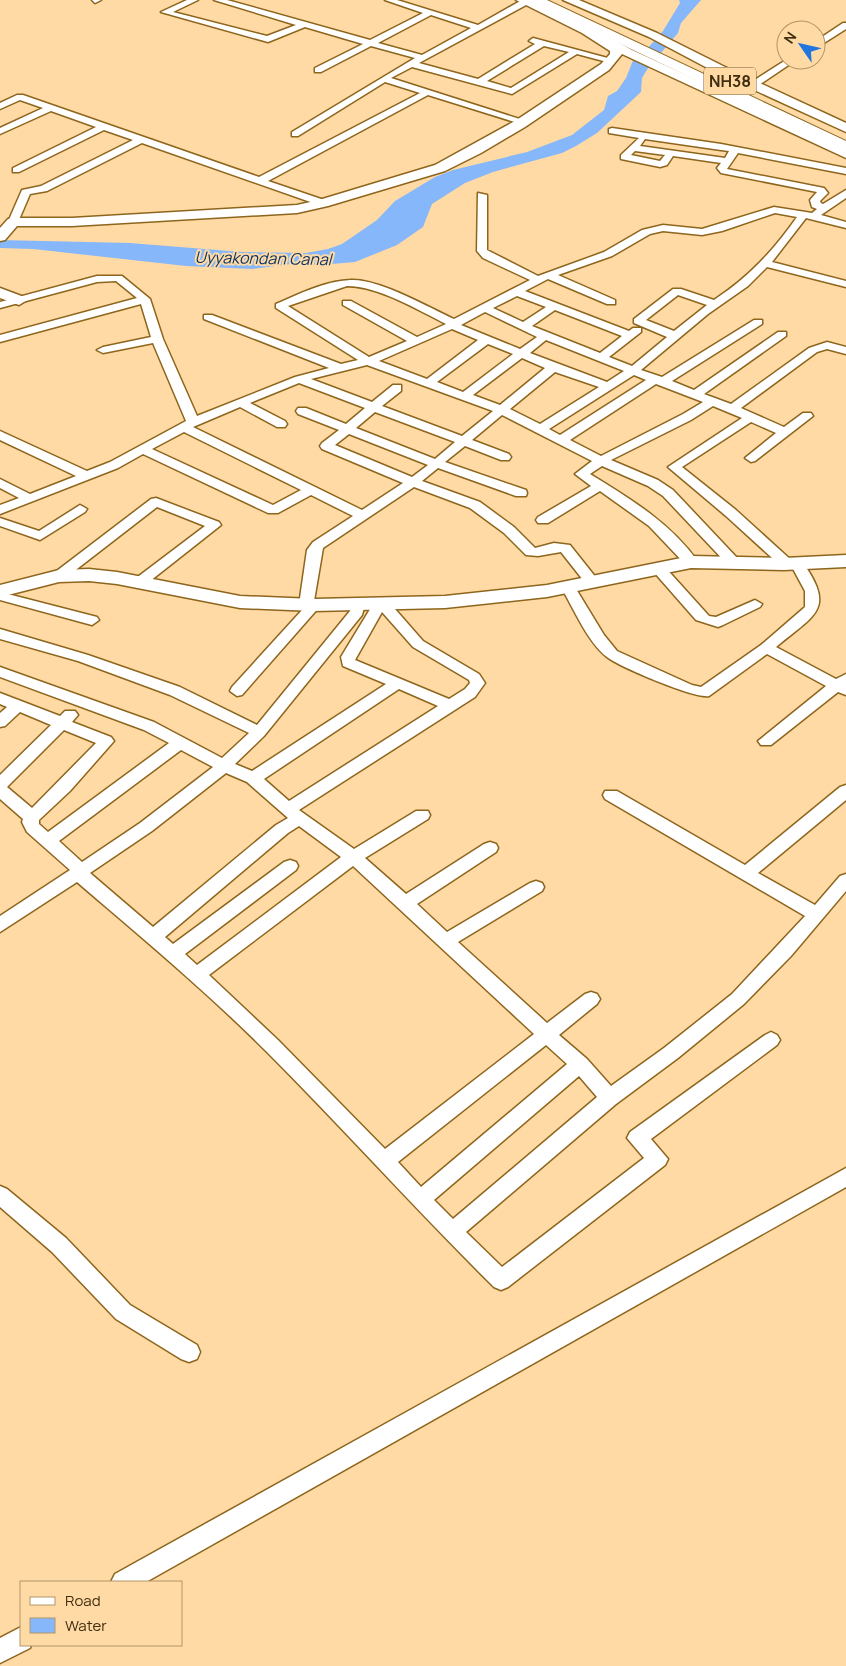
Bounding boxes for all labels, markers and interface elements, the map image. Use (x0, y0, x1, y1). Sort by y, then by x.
north arrow (776, 20, 826, 70)
text: N (779, 28, 800, 47)
road number: NH38 (704, 68, 756, 94)
water label: Uyyakondan Canal (194, 246, 334, 270)
legend (20, 1581, 182, 1646)
text: Road (65, 1590, 101, 1611)
text: Water (65, 1615, 107, 1636)

